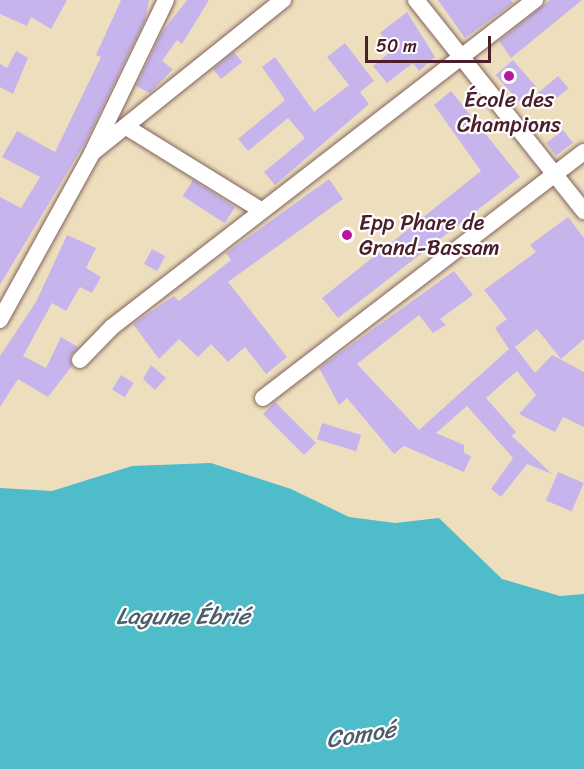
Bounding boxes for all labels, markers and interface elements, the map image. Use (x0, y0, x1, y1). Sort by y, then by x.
scale bar (368, 24, 494, 62)
text: 50 m (376, 30, 417, 62)
marker: École des Champions (502, 69, 516, 83)
place label: École des Champions (457, 86, 561, 138)
place label: Epp Phare de Grand-Bassam (359, 209, 500, 260)
marker: Epp Phare de Grand-Bassam (340, 228, 354, 242)
water label: Lagune Ébrié (116, 603, 250, 631)
water label: Comoé (324, 715, 398, 755)

